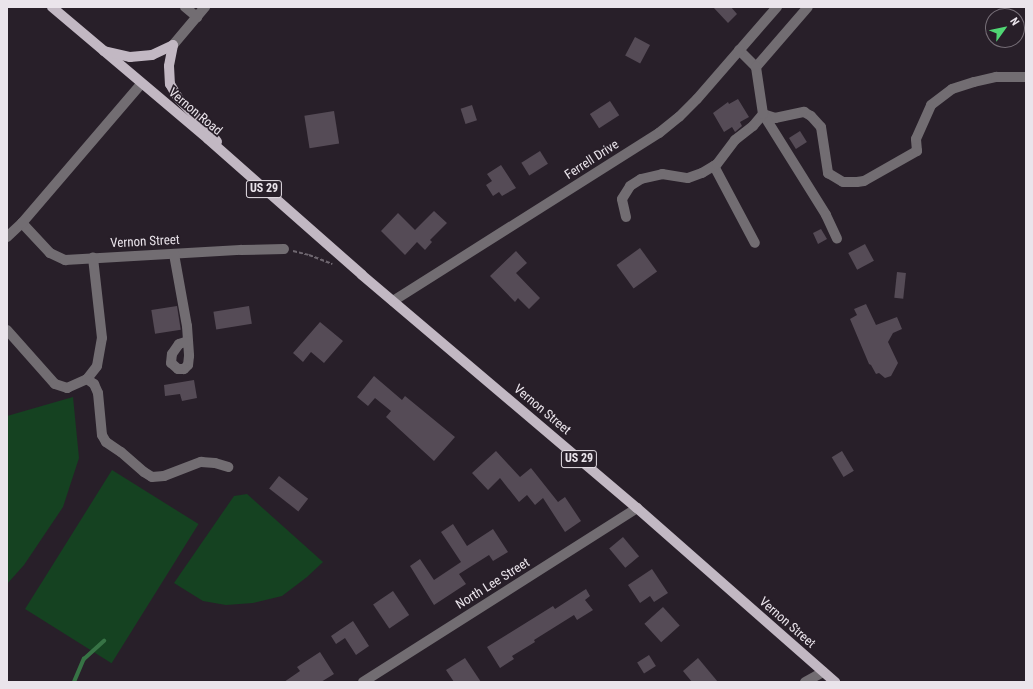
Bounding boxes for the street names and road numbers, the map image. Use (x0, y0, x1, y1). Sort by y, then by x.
street label: Vernon Road (165, 85, 225, 139)
street label: Ferrell Drive (562, 137, 622, 183)
road number: US 29 (245, 179, 283, 199)
street label: Vernon Street (110, 232, 180, 252)
street label: Vernon Street (510, 382, 574, 438)
road number: US 29 (560, 449, 598, 469)
street label: North Lee Street (453, 555, 533, 613)
street label: Vernon Street (756, 594, 818, 652)

